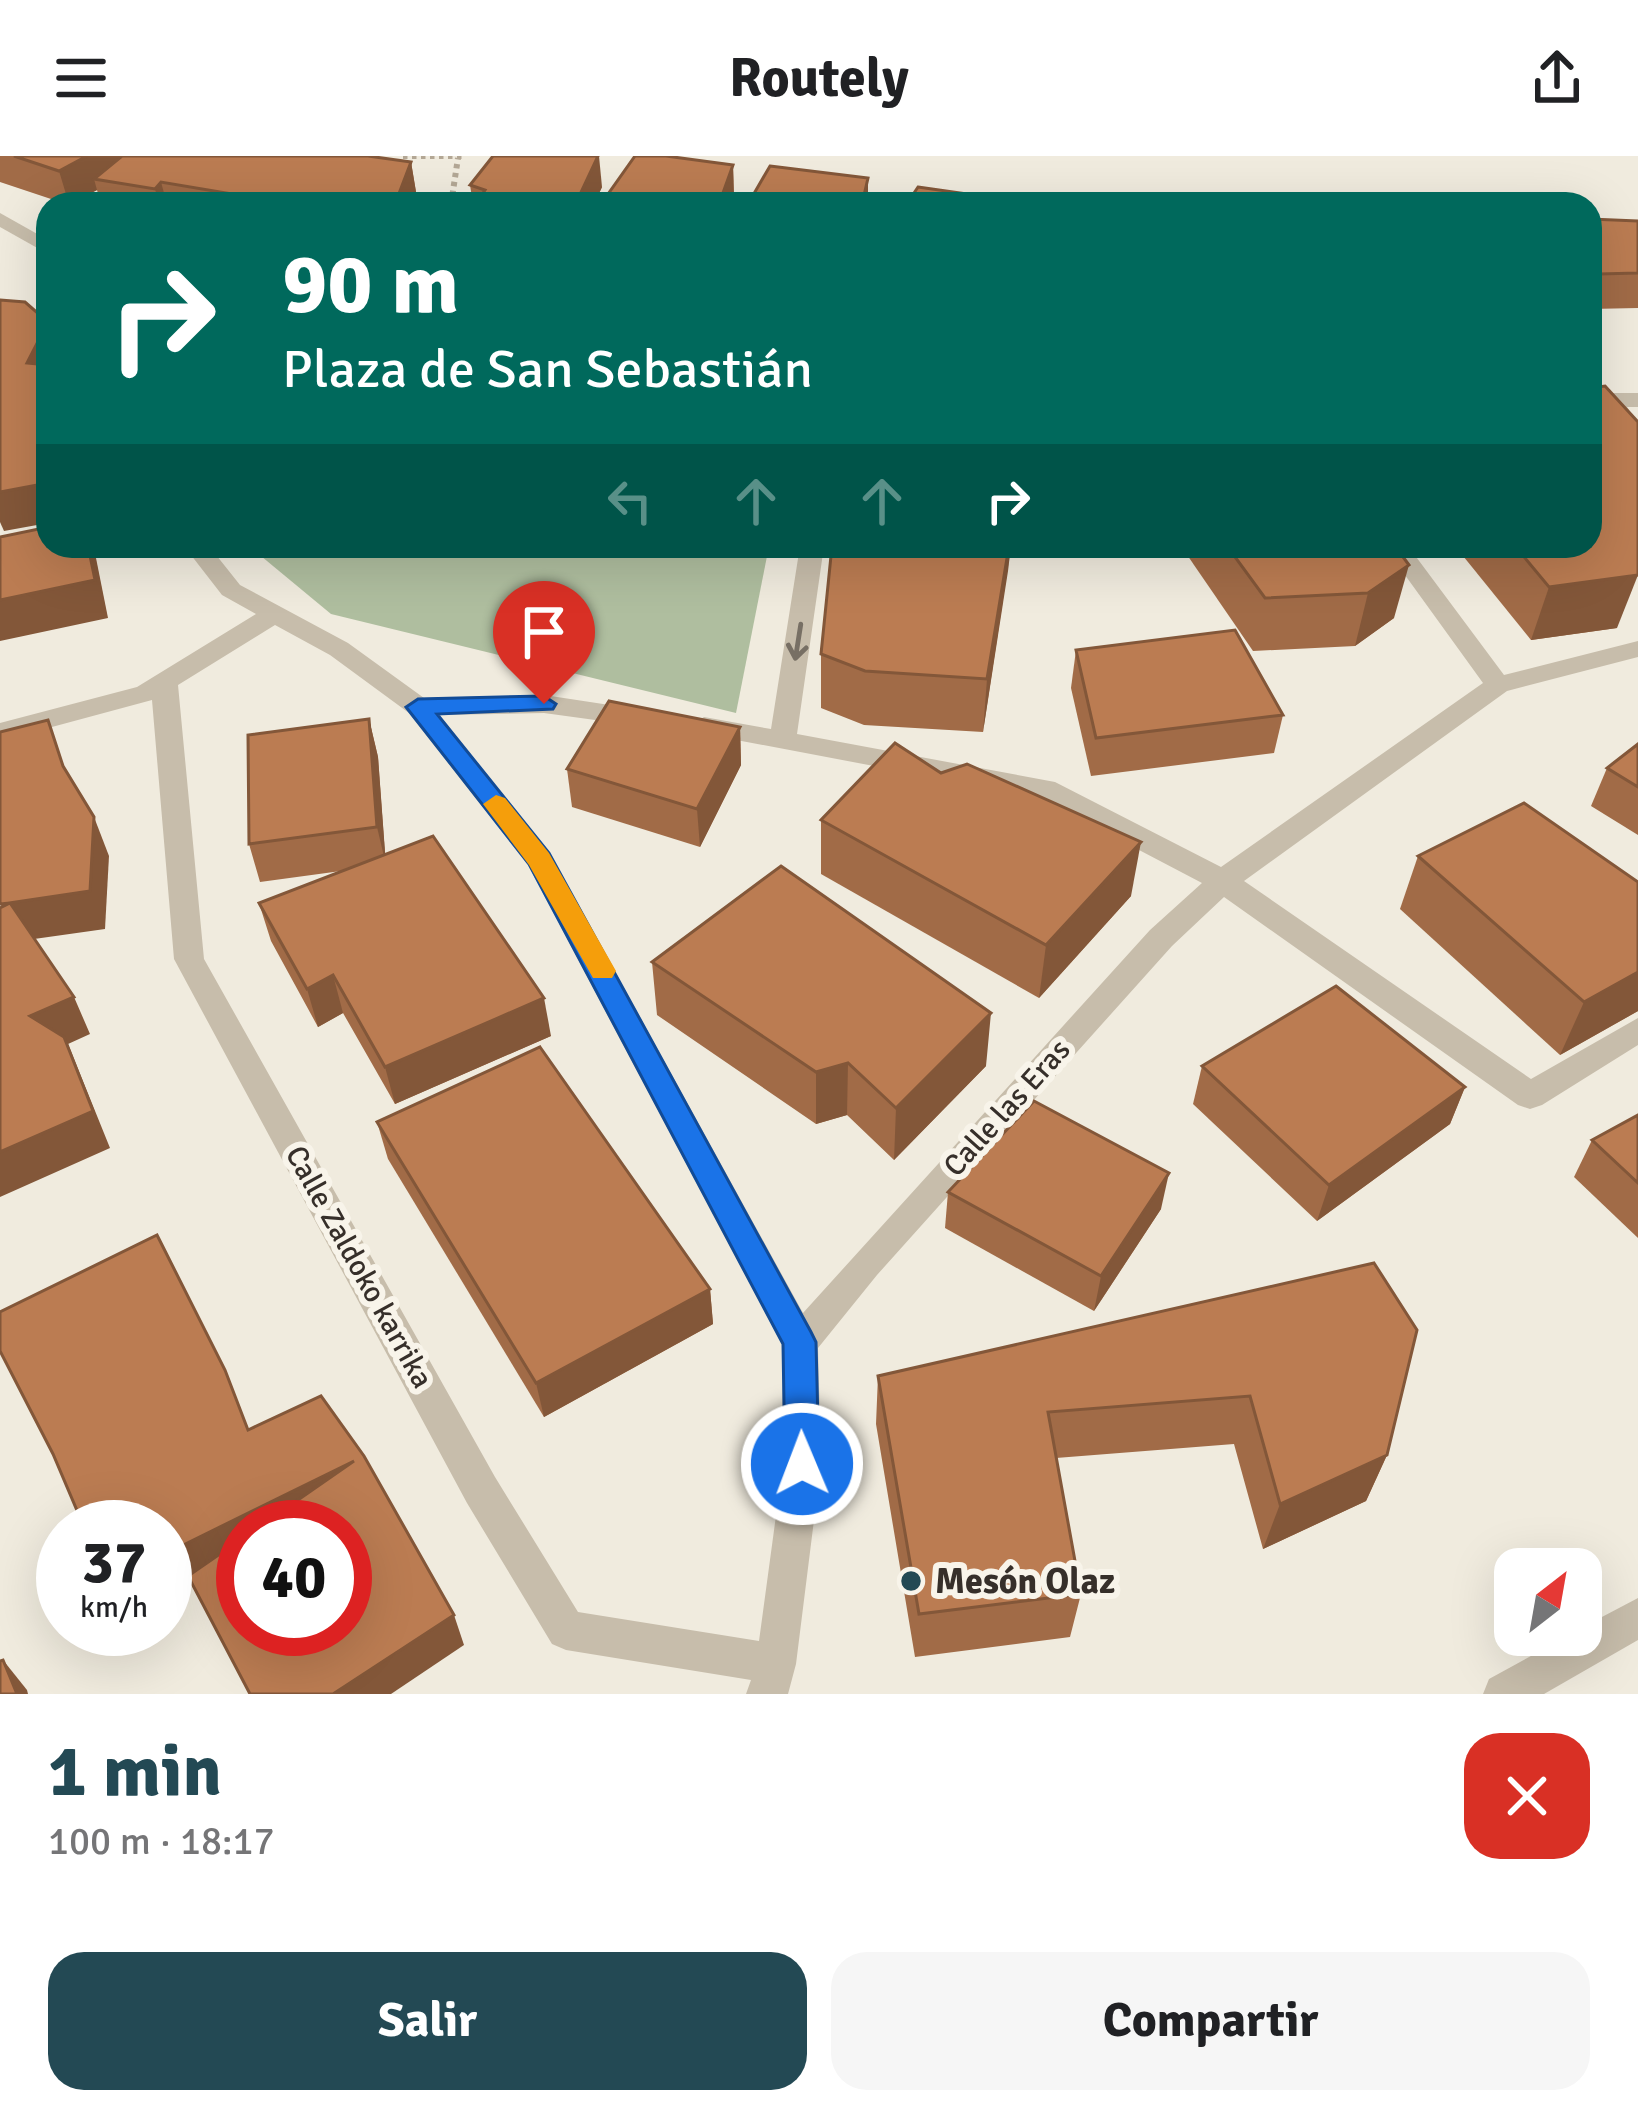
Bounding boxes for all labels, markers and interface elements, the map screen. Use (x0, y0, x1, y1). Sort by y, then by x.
icon: menu (48, 45, 114, 111)
text: Routely (729, 45, 909, 112)
icon: share (1524, 45, 1590, 111)
text: 90 m (282, 233, 459, 337)
icon: right (84, 240, 240, 396)
text: Plaza de San Sebastián (282, 336, 813, 403)
icon: left (597, 468, 663, 534)
icon: ahead (723, 468, 789, 534)
icon: ahead (849, 468, 915, 534)
icon: right (975, 468, 1041, 534)
pin (493, 581, 595, 704)
icon: arrive (511, 599, 577, 665)
one-way arrow (785, 622, 808, 661)
street label: Calle las Eras (936, 1032, 1078, 1184)
street label: Calle Zaldoko karrika (277, 1139, 441, 1395)
position arrow (739, 1401, 865, 1527)
speed limit sign: 40 (216, 1500, 372, 1656)
text: 37 (82, 1526, 146, 1600)
north arrow (1494, 1548, 1602, 1656)
map controls (1494, 1548, 1602, 1656)
place label: Mesón Olaz (935, 1559, 1115, 1604)
marker: Mesón Olaz (898, 1568, 924, 1594)
text: km/h (80, 1589, 148, 1626)
text: 1 min (48, 1727, 222, 1816)
button: close (1464, 1733, 1590, 1859)
text: 100 m · 18:17 (48, 1817, 275, 1865)
button: Salir (48, 1952, 807, 2090)
button: Compartir (831, 1952, 1590, 2090)

